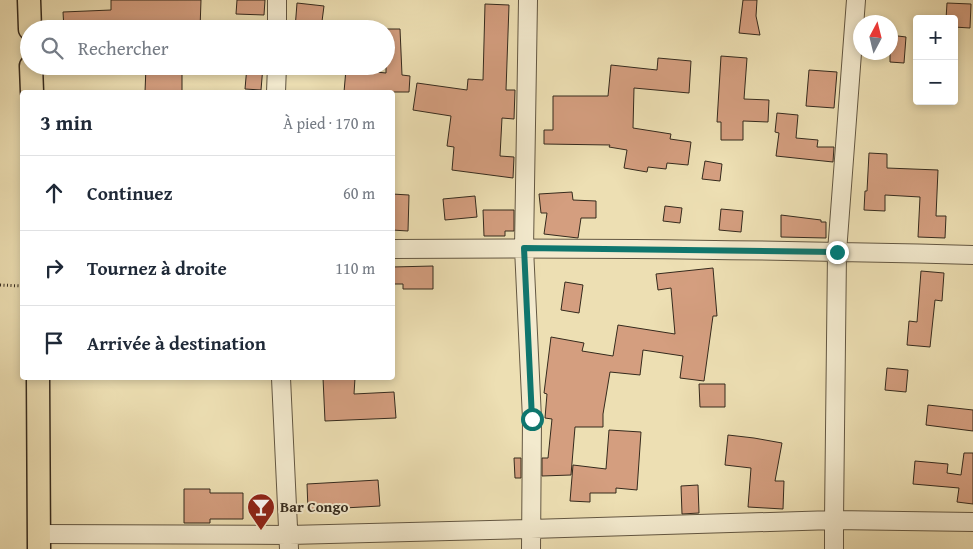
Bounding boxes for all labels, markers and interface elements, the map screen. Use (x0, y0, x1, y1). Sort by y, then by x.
north arrow (853, 15, 898, 60)
map controls (913, 15, 958, 105)
button: + (913, 15, 958, 60)
search box (20, 20, 395, 75)
icon: search (38, 34, 66, 62)
text: Rechercher (78, 34, 169, 62)
button: − (913, 60, 958, 105)
text: 3 min (40, 107, 92, 138)
text: À pied · 170 m (283, 111, 375, 135)
icon: ahead (40, 179, 68, 207)
text: Continuez (87, 179, 173, 207)
text: 60 m (343, 181, 375, 205)
route end (826, 241, 849, 264)
icon: right (40, 254, 68, 282)
text: Tournez à droite (87, 254, 227, 282)
text: 110 m (335, 256, 375, 280)
icon: arrive (40, 329, 68, 357)
text: Arrivée à destination (87, 329, 266, 357)
route start (521, 408, 544, 431)
bar icon: Bar Congo (246, 492, 276, 531)
place label: Bar Congo (280, 496, 348, 517)

